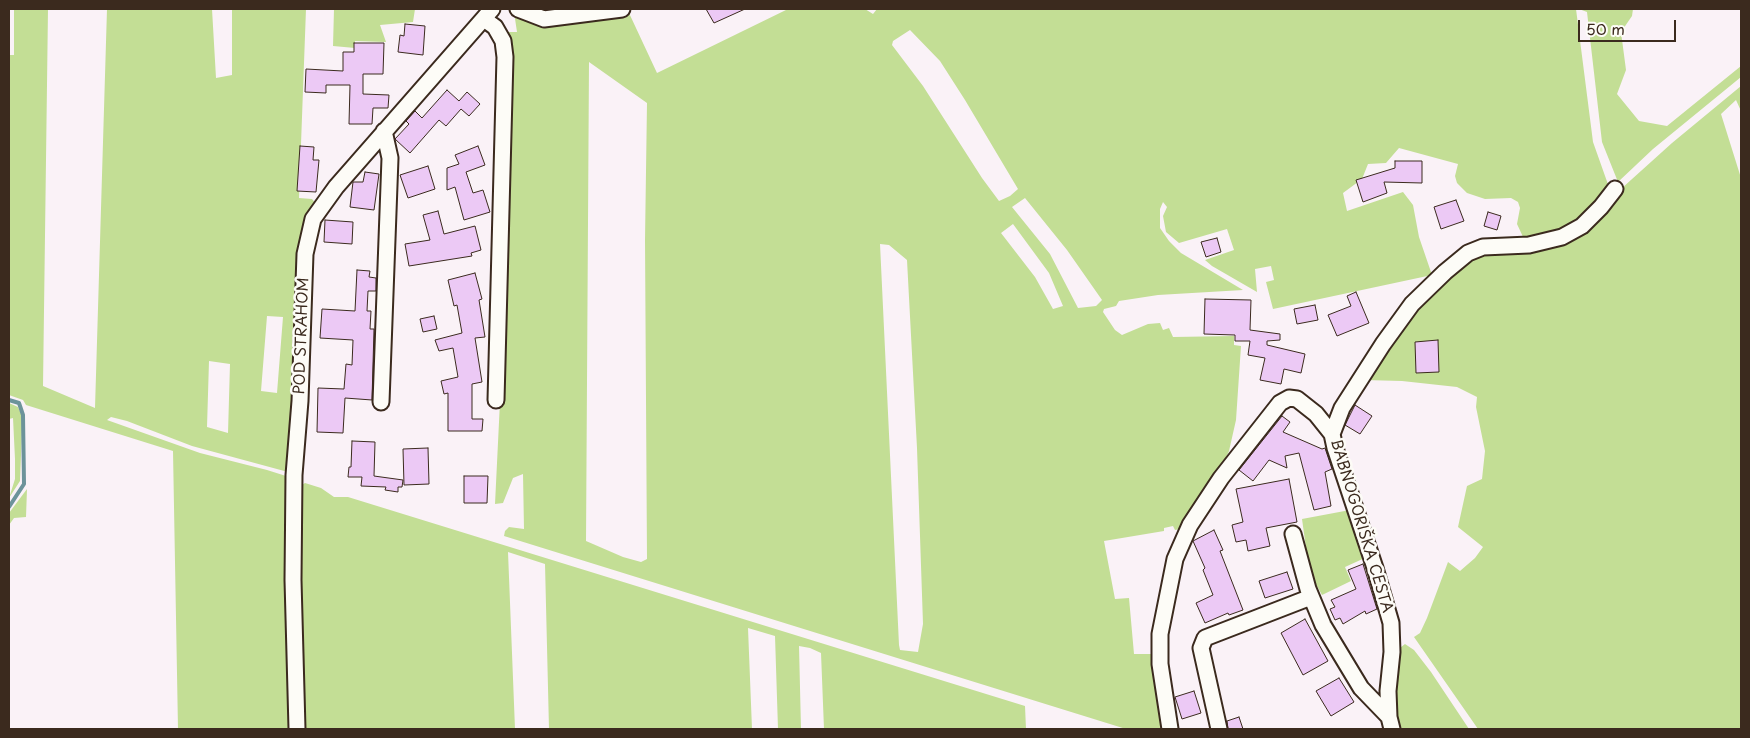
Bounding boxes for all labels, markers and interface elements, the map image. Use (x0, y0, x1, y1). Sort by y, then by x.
scale bar (1580, 10, 1678, 42)
text: 50 m (1586, 17, 1625, 40)
street label: POD STRAHOM (291, 277, 313, 395)
street label: BABNOGORIŠKA CESTA (1326, 437, 1396, 615)

